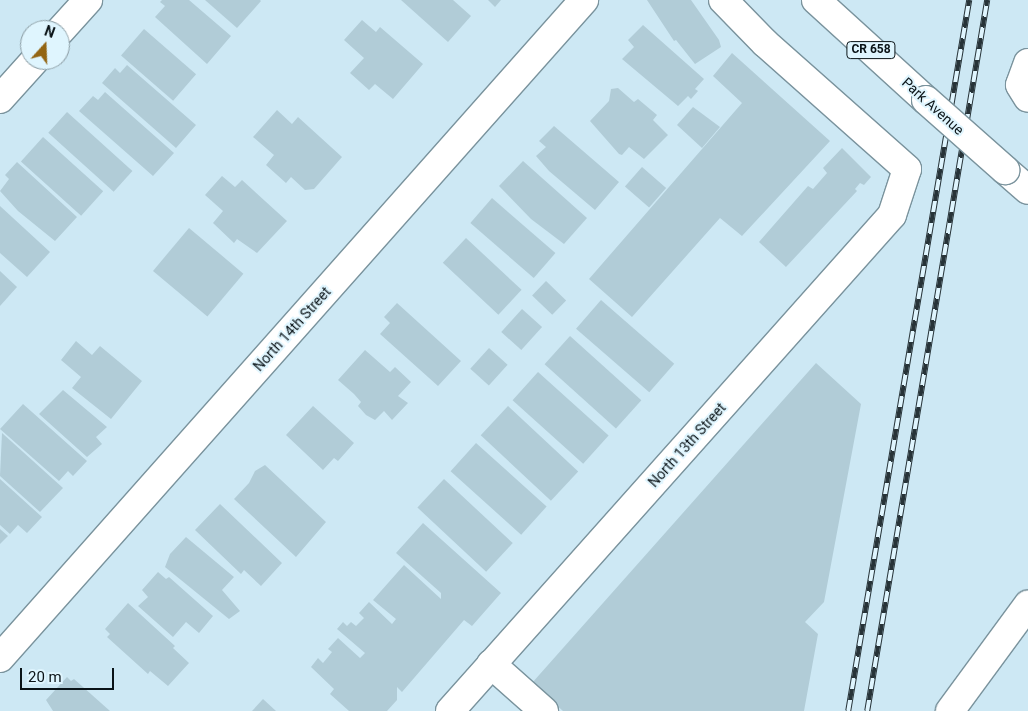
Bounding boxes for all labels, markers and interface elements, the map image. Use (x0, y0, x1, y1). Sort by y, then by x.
north arrow (20, 20, 70, 70)
text: N (42, 23, 57, 41)
road number: CR 658 (846, 40, 896, 60)
street label: Park Avenue (899, 74, 967, 138)
street label: North 14th Street (250, 284, 334, 374)
street label: North 13th Street (645, 400, 729, 490)
scale bar (22, 658, 116, 690)
text: 20 m (28, 668, 62, 686)

